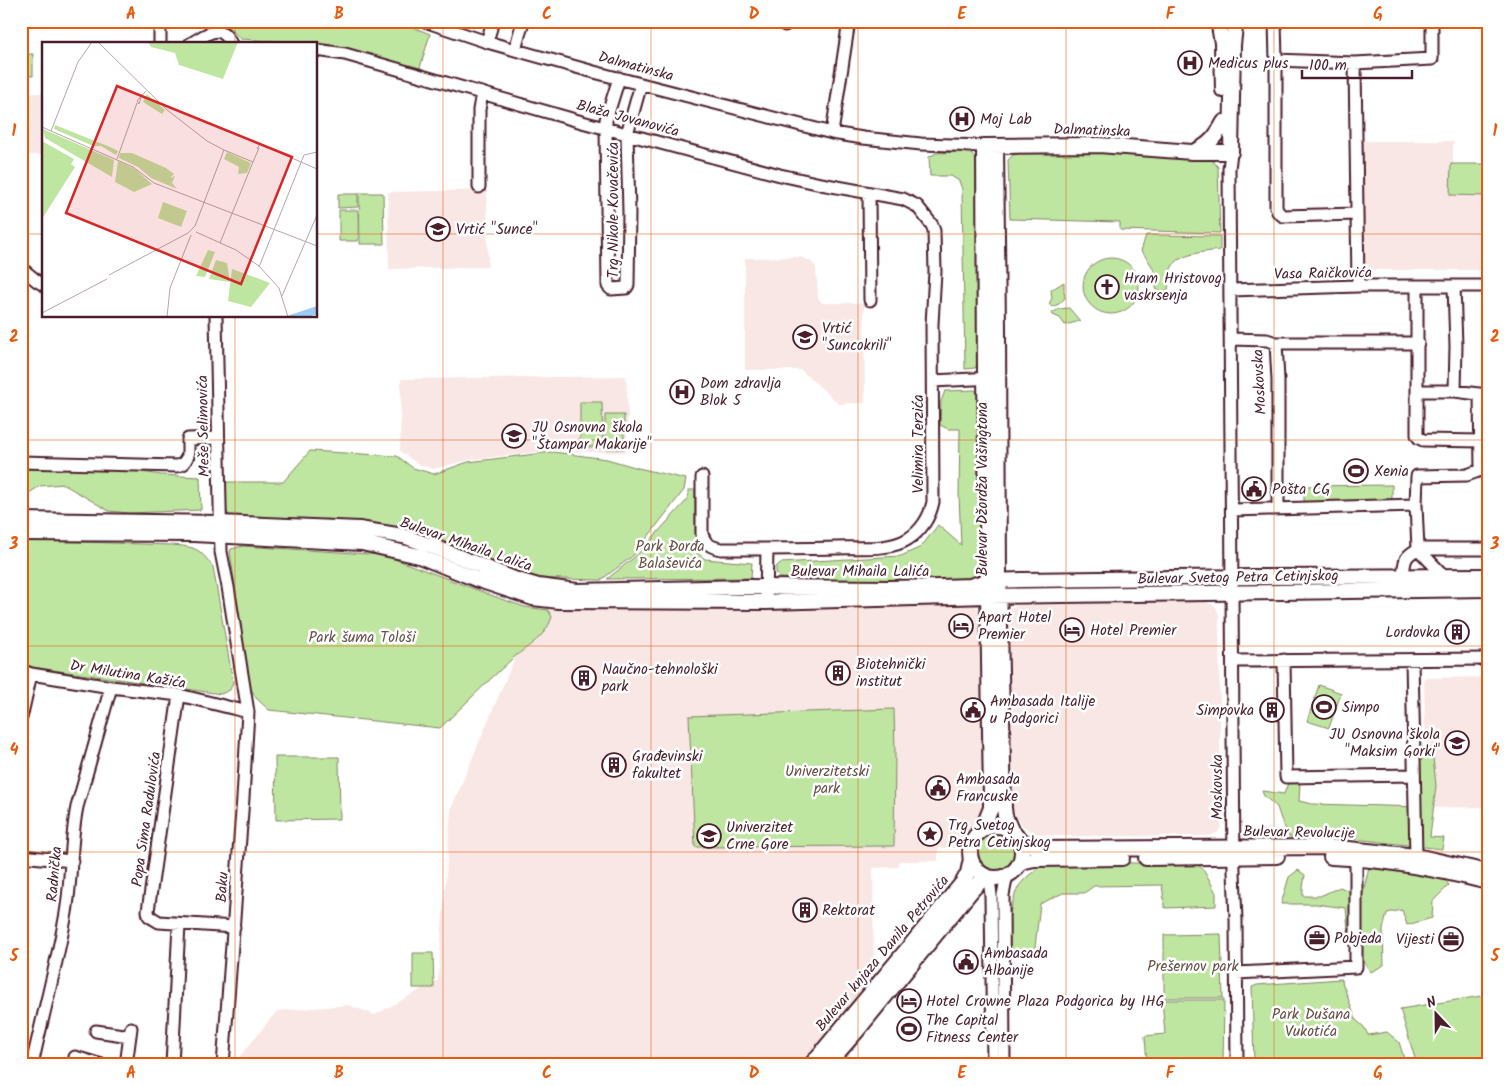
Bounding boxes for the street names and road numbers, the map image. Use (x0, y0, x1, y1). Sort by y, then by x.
street label: Dalmatinska (595, 45, 676, 89)
street label: Blaža Jovanovića (574, 94, 682, 144)
street label: Dalmatinska (1053, 118, 1131, 144)
street label: Trg Nikole Kovačevića (602, 142, 626, 278)
street label: Vasa Raičkovića (1274, 261, 1372, 287)
street label: Moskovska (1246, 349, 1274, 415)
street label: Meše Selimovića (191, 375, 217, 477)
street label: Velimira Terzića (907, 394, 931, 494)
street label: Bulevar Džordža Vašingtona (971, 402, 995, 576)
street label: Bulevar Mihaila Lalića (396, 511, 535, 579)
street label: Bulevar Mihaila Lalića (791, 560, 929, 584)
street label: Bulevar Svetog Petra Cetinjskog (1137, 564, 1339, 592)
street label: Dr Milutina Kažića (68, 654, 188, 696)
street label: Popa Sima Radulovića (126, 750, 168, 888)
street label: Moskovska (1206, 754, 1230, 820)
street label: Bulevar Revolucije (1243, 820, 1355, 846)
street label: Radnička (41, 845, 69, 903)
street label: Bulevar knjaza Danila Petrovića (810, 870, 956, 1037)
street label: Baku (210, 871, 236, 903)

